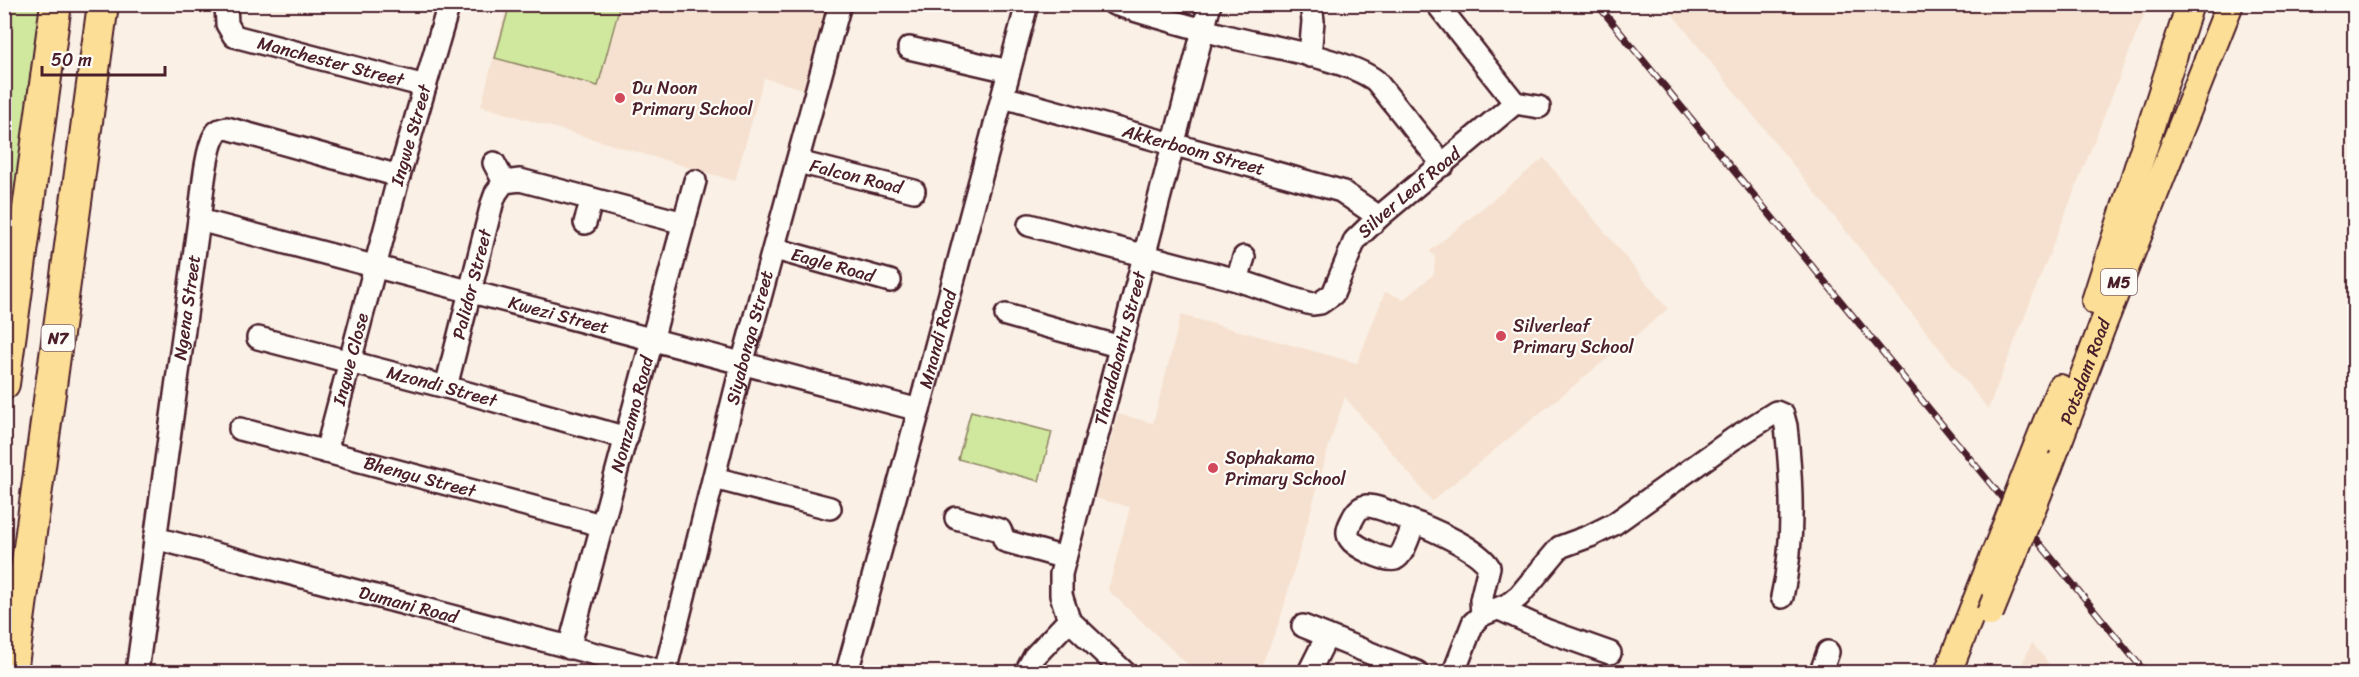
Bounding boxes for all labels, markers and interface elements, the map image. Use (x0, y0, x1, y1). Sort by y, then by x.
street label: Manchester Street (254, 27, 408, 96)
scale bar (42, 39, 165, 77)
text: 50 m (51, 44, 92, 76)
place label: Du Noon Primary School (632, 72, 754, 125)
street label: Ingwe Street (381, 80, 441, 190)
marker: Du Noon Primary School (613, 91, 627, 105)
street label: Akkerboom Street (1118, 115, 1269, 185)
street label: Silver Leaf Road (1349, 138, 1469, 246)
street label: Falcon Road (806, 150, 908, 204)
street label: Palidor Street (443, 225, 501, 343)
street label: Eagle Road (787, 238, 880, 292)
street label: Ngena Street (164, 253, 210, 362)
street label: Siyabonga Street (716, 266, 783, 408)
street label: Thandabantu Street (1084, 267, 1156, 429)
road number: M5 (2101, 269, 2137, 295)
street label: Mnandi Road (909, 285, 967, 392)
street label: Kwezi Street (505, 286, 613, 344)
street label: Ingwe Close (323, 309, 378, 410)
place label: Silverleaf Primary School (1513, 310, 1635, 363)
street label: Potsdam Road (2050, 312, 2120, 430)
road number: N7 (42, 325, 74, 351)
marker: Silverleaf Primary School (1494, 329, 1508, 343)
street label: Nomzamo Road (601, 351, 663, 476)
street label: Mzondi Street (383, 356, 501, 417)
place label: Sophakama Primary School (1225, 442, 1347, 495)
street label: Bhengu Street (360, 447, 480, 507)
marker: Sophakama Primary School (1206, 461, 1220, 475)
street label: Dumani Road (355, 576, 463, 633)

